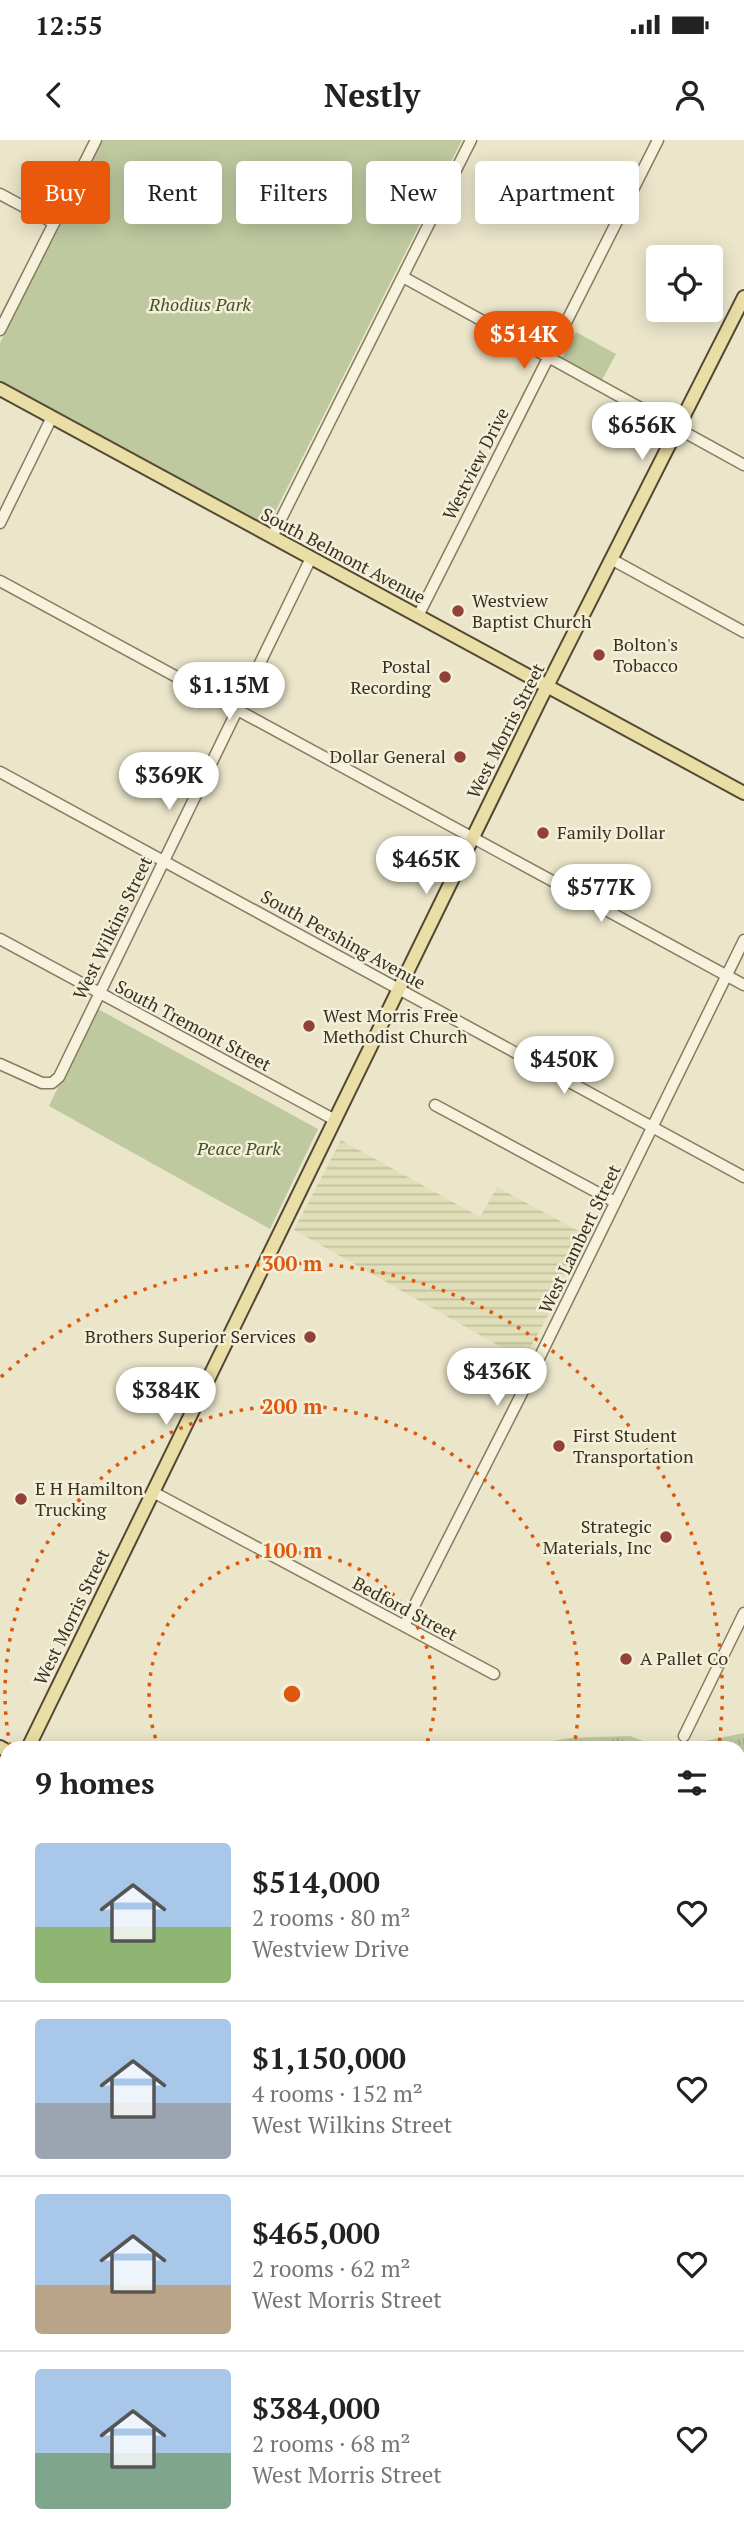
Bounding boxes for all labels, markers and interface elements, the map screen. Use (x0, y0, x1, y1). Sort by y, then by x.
text: 12:55 (35, 8, 103, 42)
text: Nestly (324, 74, 420, 116)
icon: back (35, 76, 73, 114)
icon: person (671, 76, 709, 114)
chip: Buy (21, 161, 110, 224)
chip: Rent (124, 161, 222, 224)
chip: Filters (236, 161, 352, 224)
chip: New (366, 161, 461, 224)
chip: Apartment (475, 161, 639, 224)
map controls (646, 245, 723, 322)
button: locate (646, 245, 723, 322)
park label: Rhodius Park (148, 292, 251, 316)
pin: $514K (475, 312, 573, 371)
text: $514K (490, 318, 558, 349)
pin: $656K (593, 402, 691, 462)
street label: Westview Drive (436, 403, 514, 524)
text: $656K (608, 409, 676, 440)
street label: South Belmont Avenue (257, 502, 430, 609)
place label: Westview Baptist Church (472, 588, 592, 633)
marker: Westview Baptist Church (450, 603, 466, 619)
place label: Bolton's Tobacco (613, 632, 678, 677)
marker: Bolton's Tobacco (591, 647, 607, 663)
place label: Postal Recording (350, 654, 432, 699)
street label: West Morris Street (461, 659, 550, 802)
pin: $1.15M (172, 662, 286, 722)
text: $1.15M (189, 669, 269, 700)
marker: Postal Recording (437, 669, 453, 685)
place label: Dollar General (329, 744, 446, 768)
marker: Dollar General (452, 749, 468, 765)
pin: $369K (120, 752, 218, 812)
text: $369K (135, 759, 203, 790)
place label: Family Dollar (557, 820, 665, 844)
marker: Family Dollar (535, 825, 551, 841)
pin: $465K (377, 836, 475, 896)
text: $465K (392, 843, 460, 874)
street label: West Wilkins Street (67, 852, 157, 1003)
pin: $577K (552, 864, 650, 924)
text: $577K (567, 871, 635, 902)
street label: South Pershing Avenue (257, 884, 430, 994)
street label: South Tremont Street (111, 974, 276, 1077)
place label: West Morris Free Methodist Church (323, 1003, 468, 1048)
marker: West Morris Free Methodist Church (301, 1018, 317, 1034)
pin: $450K (515, 1037, 613, 1096)
text: $450K (530, 1043, 598, 1074)
park label: Peace Park (196, 1136, 281, 1160)
street label: West Lambert Street (533, 1160, 626, 1317)
text: 300 m (262, 1249, 323, 1277)
place label: Brothers Superior Services (85, 1324, 296, 1348)
marker: Brothers Superior Services (302, 1329, 318, 1345)
pin: $436K (448, 1348, 546, 1408)
text: $436K (463, 1355, 531, 1386)
pin: $384K (117, 1368, 215, 1427)
text: $384K (132, 1374, 200, 1405)
text: 200 m (262, 1392, 323, 1420)
place label: First Student Transportation (573, 1423, 694, 1468)
marker: First Student Transportation (551, 1438, 567, 1454)
place label: E H Hamilton Trucking (35, 1476, 144, 1521)
marker: E H Hamilton Trucking (13, 1491, 29, 1507)
place label: Strategic Materials, Inc (543, 1514, 652, 1559)
marker: Strategic Materials, Inc (658, 1529, 674, 1545)
text: 100 m (262, 1536, 323, 1564)
street label: West Morris Street (28, 1544, 115, 1689)
street label: Bedford Street (349, 1570, 462, 1646)
place label: A Pallet Co (640, 1646, 728, 1670)
marker: A Pallet Co (618, 1651, 634, 1667)
centre of rings (280, 1682, 304, 1706)
text: 9 homes (35, 1763, 154, 1803)
icon: filters (673, 1764, 711, 1802)
text: $514,000 (252, 1862, 380, 1902)
icon: home (91, 1871, 175, 1955)
icon: heart (673, 1894, 711, 1932)
text: 2 rooms · 80 m² (252, 1902, 411, 1933)
text: Westview Drive (252, 1933, 409, 1964)
text: $1,150,000 (252, 2038, 406, 2078)
icon: home (91, 2047, 175, 2131)
icon: heart (673, 2070, 711, 2108)
text: 4 rooms · 152 m² (252, 2078, 423, 2109)
text: West Wilkins Street (252, 2109, 452, 2140)
text: $465,000 (252, 2213, 380, 2253)
icon: home (91, 2222, 175, 2306)
icon: heart (673, 2245, 711, 2283)
text: 2 rooms · 62 m² (252, 2253, 411, 2284)
text: West Morris Street (252, 2284, 442, 2315)
text: $384,000 (252, 2388, 380, 2428)
icon: home (91, 2397, 175, 2481)
icon: heart (673, 2420, 711, 2458)
text: 2 rooms · 68 m² (252, 2428, 411, 2459)
text: West Morris Street (252, 2459, 442, 2490)

